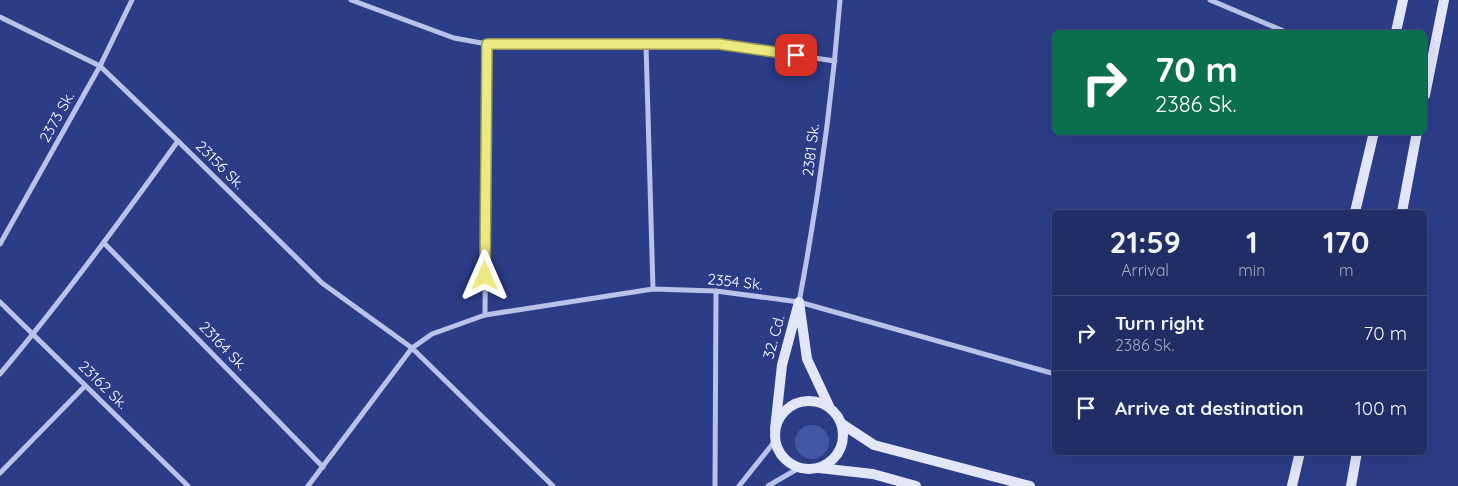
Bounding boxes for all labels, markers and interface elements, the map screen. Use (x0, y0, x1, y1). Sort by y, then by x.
pin (775, 34, 817, 76)
icon: arrive (782, 41, 810, 69)
text: 70 m (1155, 47, 1238, 91)
icon: right (1072, 50, 1137, 115)
street label: 2373 Sk. (35, 88, 78, 145)
text: 2386 Sk. (1155, 90, 1237, 118)
street label: 2381 Sk. (798, 122, 823, 177)
street label: 23156 Sk. (192, 136, 249, 193)
text: 21:59 (1109, 223, 1181, 261)
text: 1 (1246, 223, 1258, 261)
text: 170 (1323, 223, 1369, 261)
position arrow (458, 249, 510, 301)
text: Arrival (1121, 260, 1169, 280)
text: min (1238, 260, 1265, 280)
text: m (1339, 260, 1354, 280)
street label: 2354 Sk. (706, 269, 764, 294)
text: Turn right (1115, 311, 1204, 335)
street label: 32. Cd. (759, 313, 788, 361)
street label: 23164 Sk. (195, 317, 251, 374)
icon: right (1072, 319, 1100, 347)
text: 70 m (1363, 321, 1407, 345)
text: 2386 Sk. (1115, 335, 1174, 355)
street label: 23162 Sk. (75, 356, 132, 413)
icon: arrive (1072, 394, 1100, 422)
text: Arrive at destination (1115, 396, 1304, 420)
text: 100 m (1355, 396, 1407, 420)

